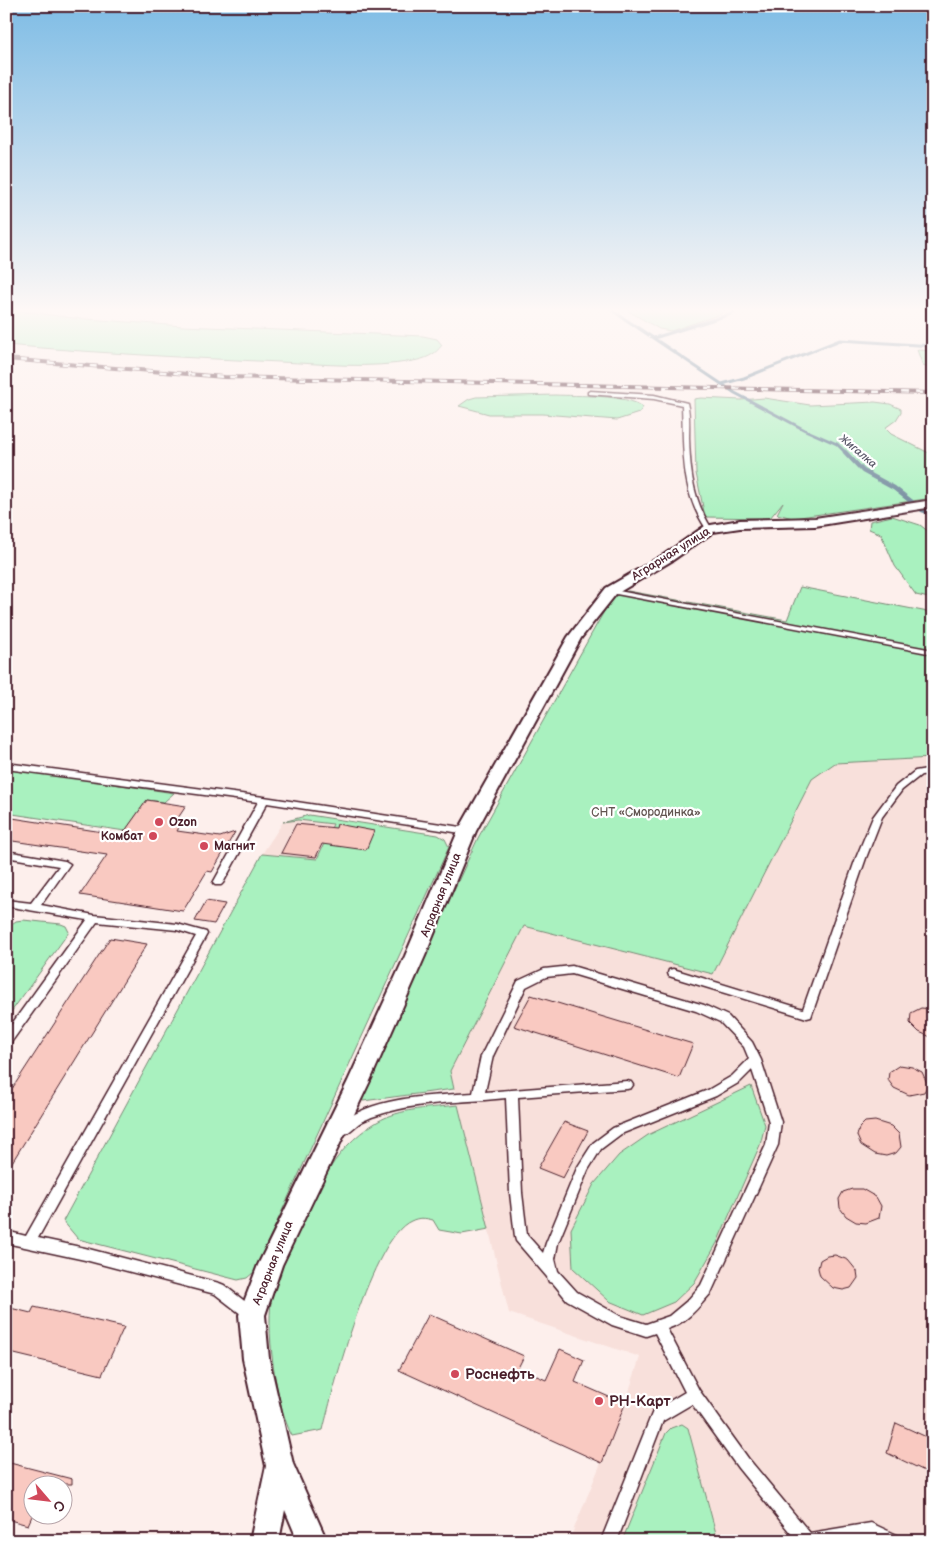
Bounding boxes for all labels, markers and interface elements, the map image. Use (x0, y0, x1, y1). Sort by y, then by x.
water label: Жигалка (836, 431, 880, 471)
street label: Аграрная улица (628, 524, 713, 585)
park label: СНТ «Смородинка» (591, 805, 701, 820)
place label: Ozon (169, 815, 197, 830)
marker: Ozon (153, 816, 165, 828)
place label: Комбат (101, 829, 143, 844)
marker: Комбат (147, 830, 159, 842)
place label: Магнит (214, 839, 256, 854)
marker: Магнит (198, 840, 210, 852)
street label: Аграрная улица (417, 851, 465, 940)
street label: Аграрная улица (249, 1219, 297, 1308)
place label: Роснефть (465, 1365, 535, 1384)
marker: Роснефть (449, 1368, 461, 1380)
place label: РН-Карт (609, 1392, 671, 1411)
marker: РН-Карт (593, 1395, 605, 1407)
north arrow (22, 1474, 72, 1524)
text: С (49, 1498, 69, 1514)

